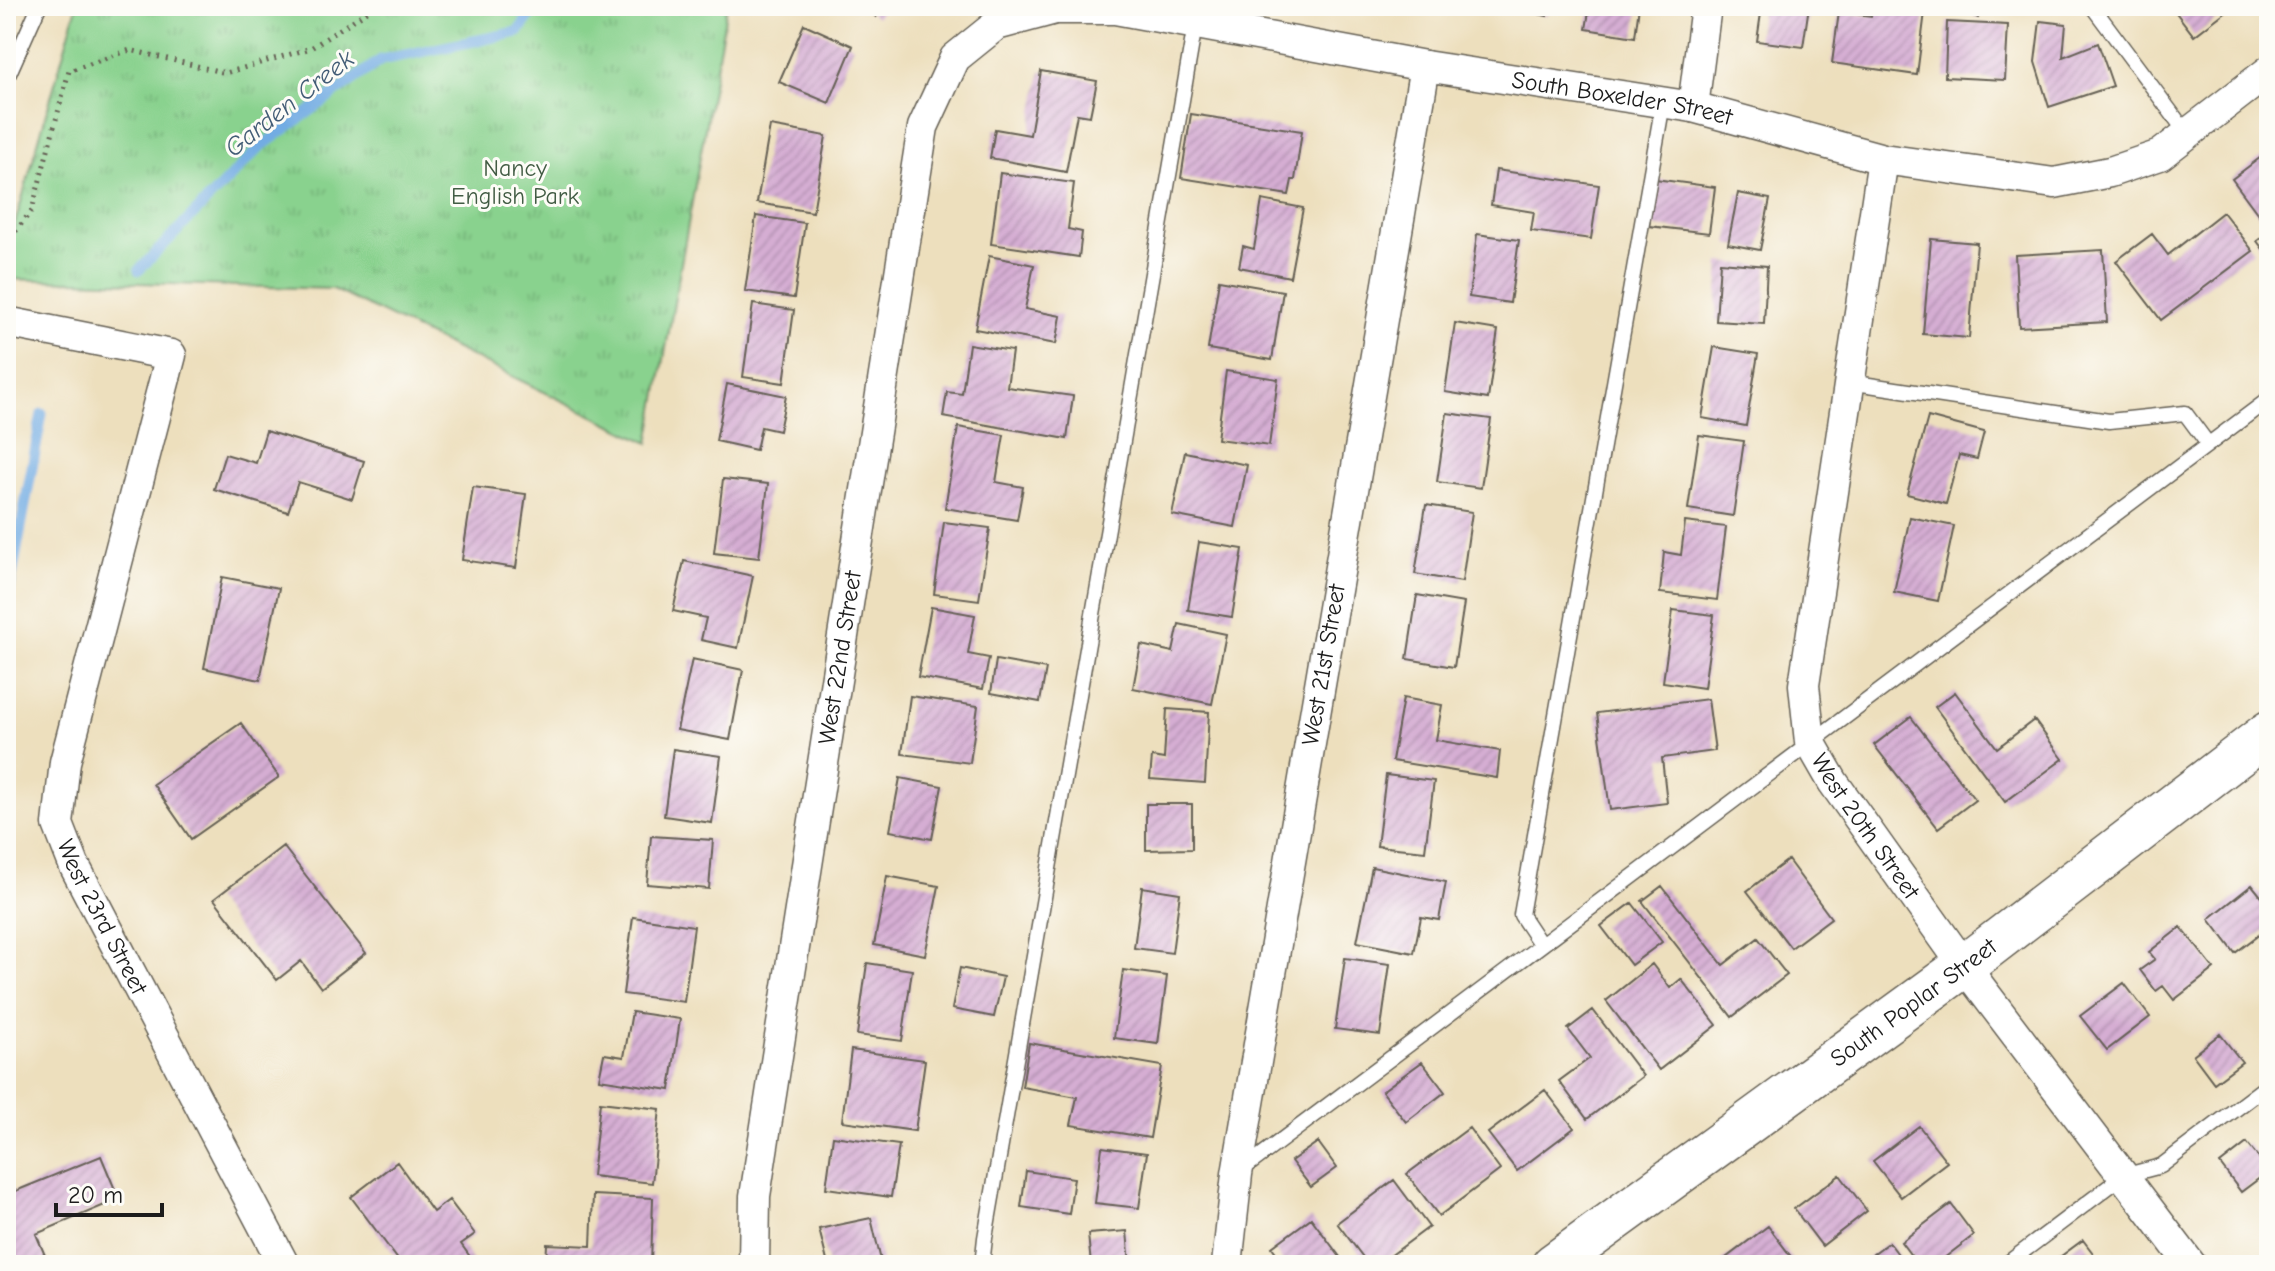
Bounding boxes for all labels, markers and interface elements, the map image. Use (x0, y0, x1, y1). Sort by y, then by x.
water label: Garden Creek (219, 44, 361, 164)
street label: South Boxelder Street (1510, 65, 1737, 132)
park label: Nancy English Park (451, 154, 579, 210)
street label: West 22nd Street (812, 568, 867, 746)
street label: West 21st Street (1296, 581, 1351, 748)
street label: West 20th Street (1805, 748, 1926, 905)
street label: West 23rd Street (51, 835, 154, 1000)
street label: South Poplar Street (1825, 931, 2003, 1073)
scale bar (56, 1167, 162, 1217)
text: 20 m (68, 1181, 123, 1209)

